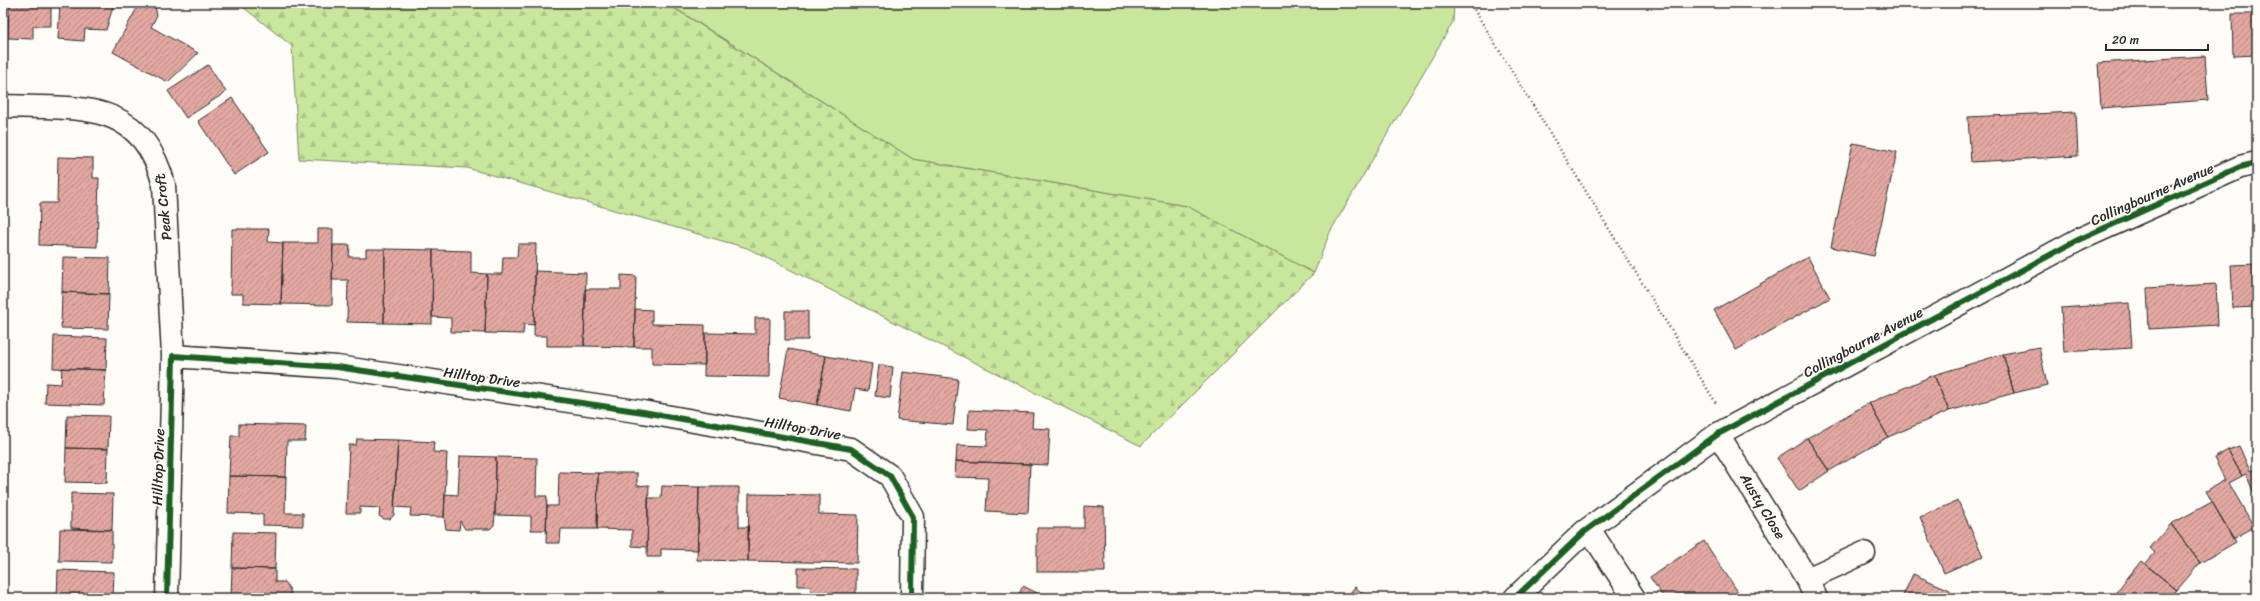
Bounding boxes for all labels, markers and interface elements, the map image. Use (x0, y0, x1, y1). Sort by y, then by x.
scale bar (2106, 26, 2208, 52)
text: 20 m (2112, 29, 2139, 51)
street label: Collingbourne Avenue (2086, 156, 2218, 233)
street label: Peak Croft (148, 172, 179, 242)
street label: Collingbourne Avenue (1799, 300, 1928, 385)
street label: Hilltop Drive (442, 360, 522, 395)
street label: Hilltop Drive (763, 409, 843, 448)
street label: Hilltop Drive (145, 428, 172, 506)
street label: Austy Close (1732, 467, 1792, 544)

